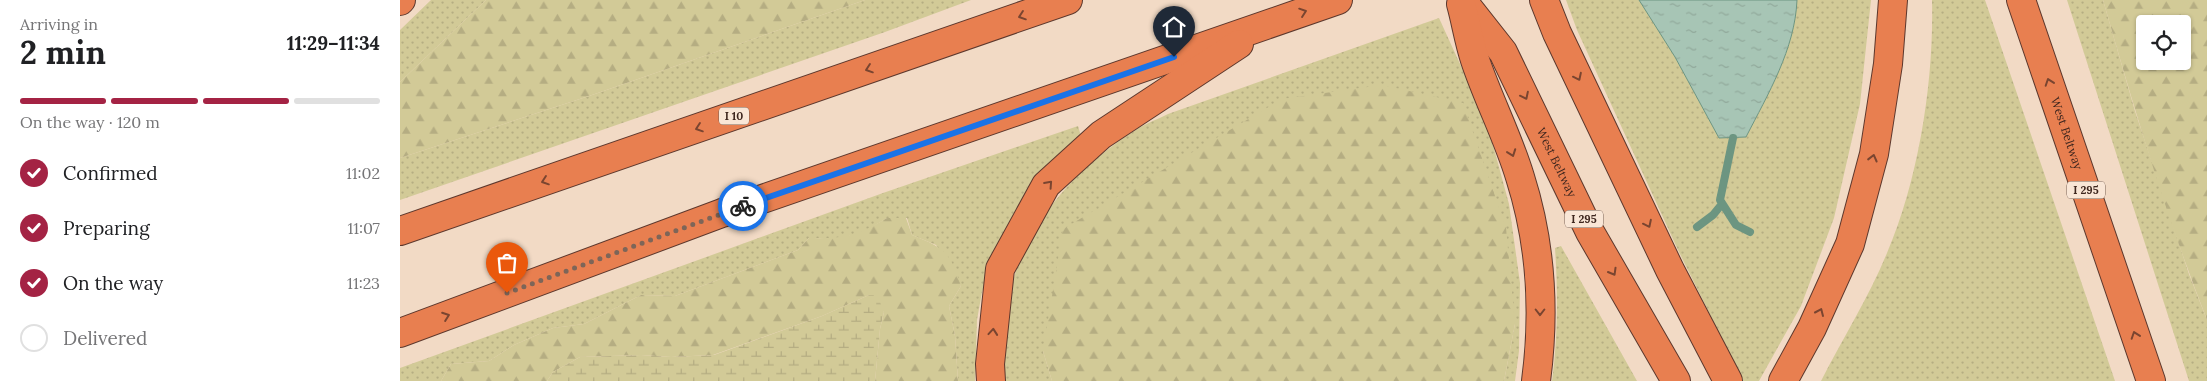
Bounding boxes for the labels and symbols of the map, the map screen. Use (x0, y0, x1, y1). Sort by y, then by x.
pin (1153, 6, 1195, 57)
one-way arrow (1298, 8, 1307, 18)
one-way arrow (1018, 10, 1027, 20)
one-way arrow (865, 63, 873, 73)
one-way arrow (1571, 72, 1582, 81)
one-way arrow (2045, 78, 2055, 86)
one-way arrow (1518, 90, 1528, 99)
street label: West Beltway (2048, 95, 2086, 172)
road number: I 10 (719, 108, 749, 124)
one-way arrow (695, 122, 703, 132)
street label: West Beltway (1534, 125, 1580, 200)
one-way arrow (1506, 148, 1516, 157)
one-way arrow (1867, 155, 1877, 163)
one-way arrow (541, 175, 550, 185)
one-way arrow (1043, 180, 1052, 189)
courier (718, 181, 768, 231)
road number: I 295 (2067, 182, 2105, 198)
road number: I 295 (1565, 210, 1603, 228)
one-way arrow (1642, 219, 1652, 228)
pin (486, 242, 528, 293)
one-way arrow (1607, 267, 1617, 276)
one-way arrow (1535, 308, 1545, 316)
one-way arrow (1813, 308, 1823, 317)
one-way arrow (441, 312, 450, 322)
one-way arrow (987, 328, 998, 336)
one-way arrow (2131, 331, 2141, 340)

